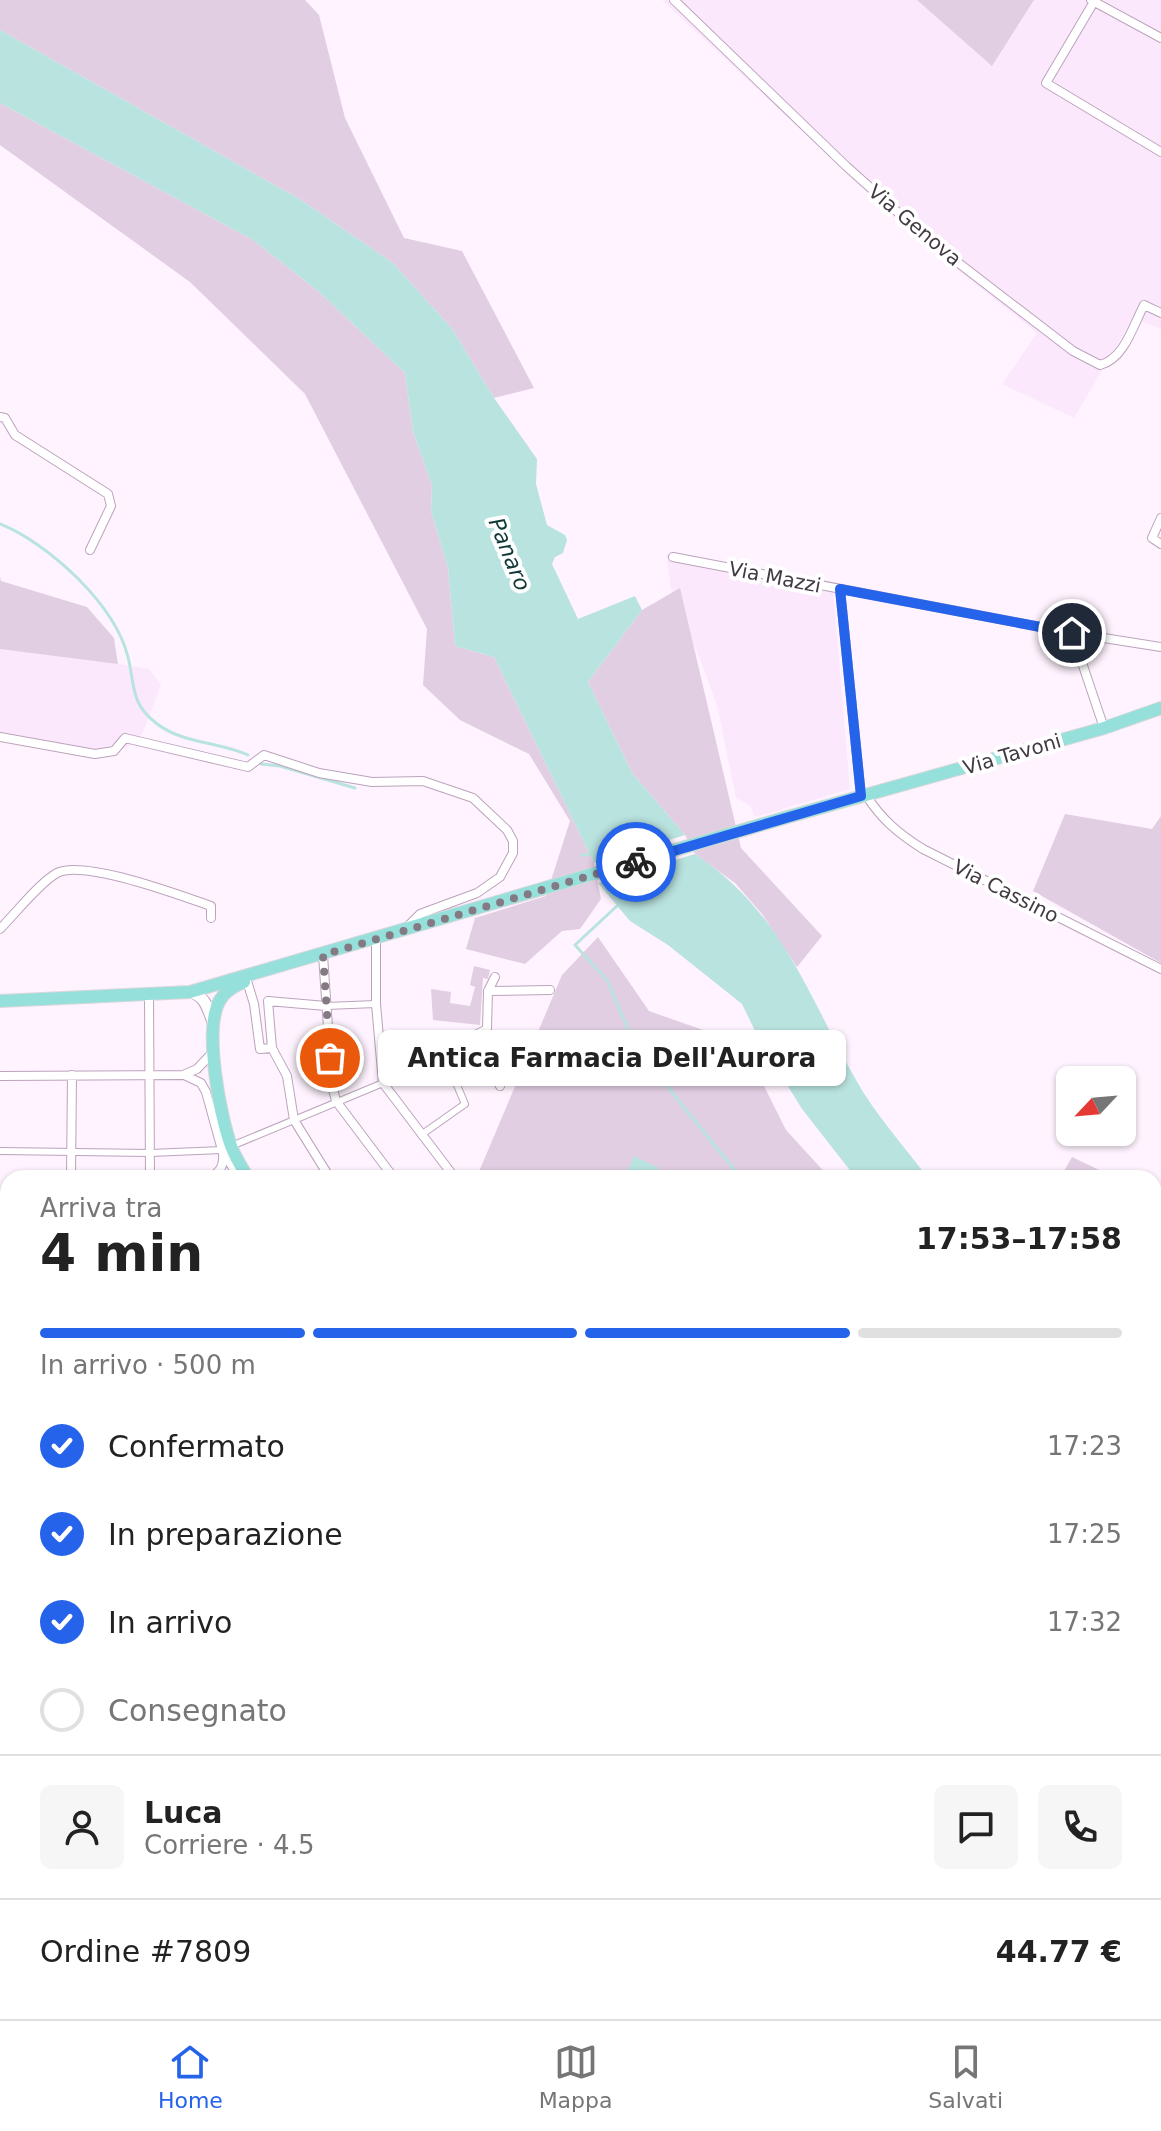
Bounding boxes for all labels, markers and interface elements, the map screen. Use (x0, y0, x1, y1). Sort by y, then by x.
street label: Via Genova (864, 179, 966, 271)
water label: Panaro (484, 514, 535, 594)
street label: Via Mazzi (727, 556, 823, 598)
pin (1038, 599, 1106, 667)
icon: home (1050, 611, 1094, 655)
street label: Via Tavoni (960, 729, 1064, 779)
courier (596, 822, 676, 902)
icon: bike (614, 840, 658, 884)
street label: Via Cassino (949, 854, 1063, 928)
pin (296, 1024, 364, 1092)
callout: Antica Farmacia Dell'Aurora (378, 1030, 846, 1086)
icon: bag (308, 1036, 352, 1080)
text: Antica Farmacia Dell'Aurora (408, 1043, 816, 1073)
north arrow (1056, 1066, 1136, 1146)
map controls (1056, 1066, 1136, 1146)
text: Arriva tra (40, 1193, 162, 1223)
text: 17:53–17:58 (916, 1221, 1122, 1256)
text: 4 min (40, 1223, 203, 1283)
text: In arrivo · 500 m (40, 1350, 256, 1380)
icon: check (40, 1424, 84, 1468)
text: Confermato (108, 1429, 285, 1464)
text: 17:23 (1047, 1431, 1122, 1461)
icon: check (40, 1512, 84, 1556)
text: In preparazione (108, 1517, 343, 1552)
text: 17:25 (1047, 1519, 1122, 1549)
icon: check (40, 1600, 84, 1644)
text: In arrivo (108, 1605, 232, 1640)
text: 17:32 (1047, 1607, 1122, 1637)
text: Consegnato (108, 1693, 287, 1728)
button: person (40, 1785, 124, 1869)
button: chat (934, 1785, 1018, 1869)
button: phone (1038, 1785, 1122, 1869)
text: Luca (144, 1795, 223, 1830)
text: Corriere · 4.5 (144, 1830, 314, 1860)
text: Ordine #7809 (40, 1934, 251, 1969)
text: 44.77 € (996, 1934, 1122, 1969)
tab: Home (158, 2040, 223, 2113)
tab: Mappa (539, 2040, 613, 2113)
tab: Salvati (928, 2040, 1003, 2113)

